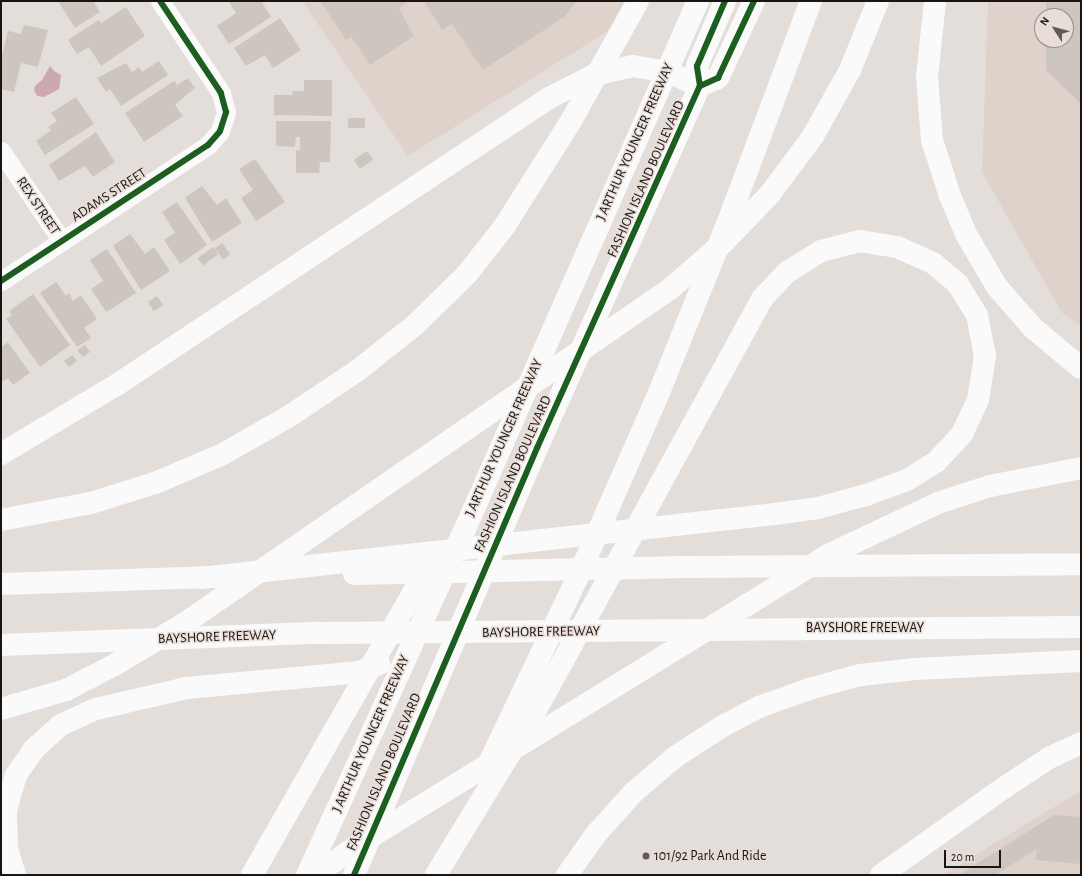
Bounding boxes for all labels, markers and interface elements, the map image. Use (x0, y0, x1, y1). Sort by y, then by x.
north arrow (1034, 8, 1074, 48)
text: N (1038, 15, 1051, 28)
street label: J ARTHUR YOUNGER FREEWAY (593, 61, 677, 223)
street label: FASHION ISLAND BOULEVARD (604, 98, 688, 260)
street label: ADAMS STREET (68, 164, 150, 226)
street label: REX STREET (12, 174, 64, 238)
street label: J ARTHUR YOUNGER FREEWAY (462, 357, 546, 519)
street label: FASHION ISLAND BOULEVARD (471, 393, 555, 555)
street label: BAYSHORE FREEWAY (806, 620, 924, 636)
street label: BAYSHORE FREEWAY (482, 623, 600, 641)
street label: BAYSHORE FREEWAY (158, 627, 276, 647)
street label: J ARTHUR YOUNGER FREEWAY (329, 653, 413, 815)
street label: FASHION ISLAND BOULEVARD (343, 691, 425, 853)
scale bar (946, 842, 1003, 868)
place label: 101/92 Park And Ride (654, 848, 766, 864)
marker: 101/92 Park And Ride (641, 851, 651, 861)
text: 20 m (951, 851, 974, 863)

